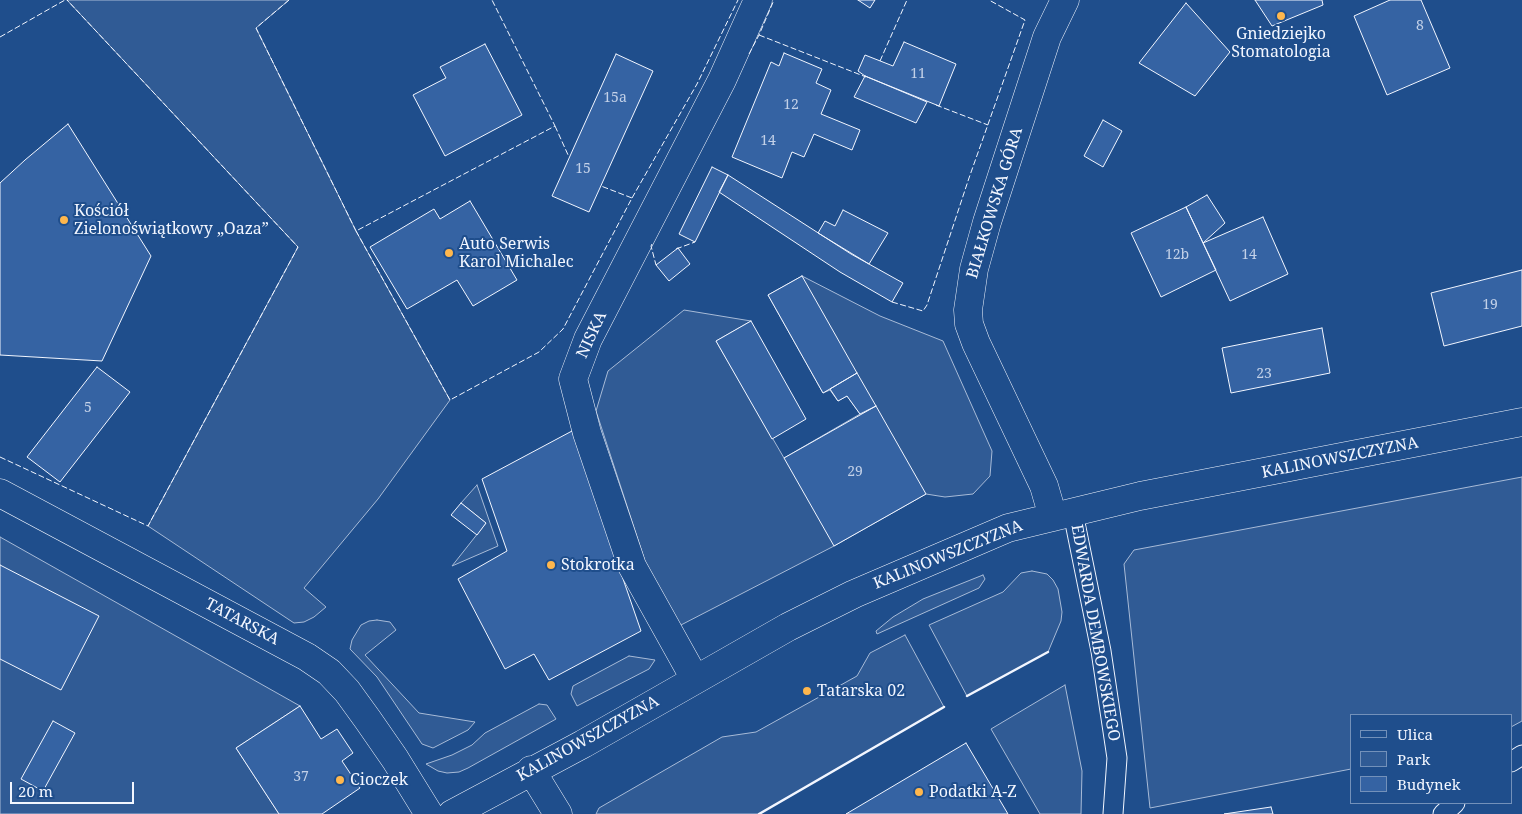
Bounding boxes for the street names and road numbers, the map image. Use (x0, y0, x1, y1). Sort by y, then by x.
street label: BIAŁKOWSKA GÓRA (963, 125, 1027, 281)
street label: NISKA (573, 309, 611, 361)
street label: KALINOWSZCZYZNA (1260, 433, 1420, 483)
street label: KALINOWSZCZYZNA (871, 516, 1025, 594)
street label: EDWARDA DEMBOWSKIEGO (1066, 523, 1124, 743)
street label: TATARSKA (202, 595, 282, 649)
street label: KALINOWSZCZYZNA (514, 692, 662, 786)

